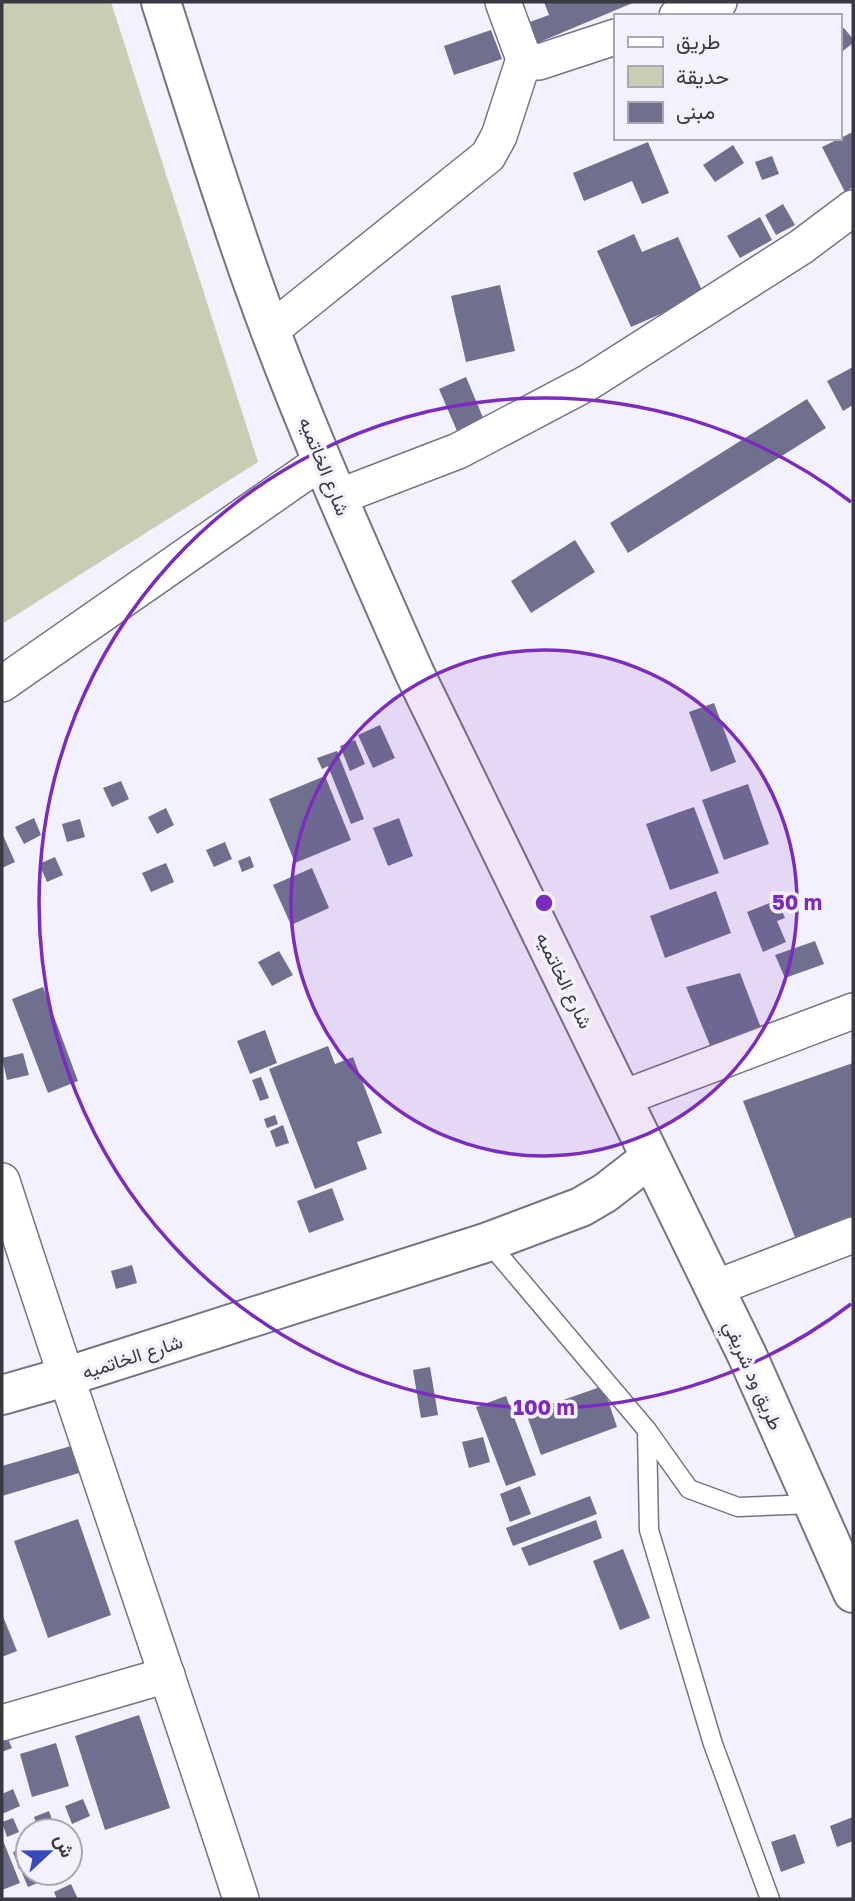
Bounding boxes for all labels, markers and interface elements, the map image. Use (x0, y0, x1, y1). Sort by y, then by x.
legend (614, 14, 841, 140)
text: طريق (676, 28, 721, 55)
text: حديقة (676, 63, 729, 89)
text: مبنى (676, 98, 715, 124)
street label: شارع الخاتميه (293, 413, 355, 519)
text: 50 m (772, 889, 822, 915)
centre of rings (532, 891, 556, 915)
street label: شارع الخاتميه (530, 928, 598, 1033)
street label: طريق ود شريفي (715, 1317, 788, 1435)
street label: شارع الخاتميه (79, 1329, 186, 1385)
text: 100 m (513, 1394, 575, 1420)
north arrow (14, 1817, 84, 1887)
text: ش (49, 1831, 80, 1861)

